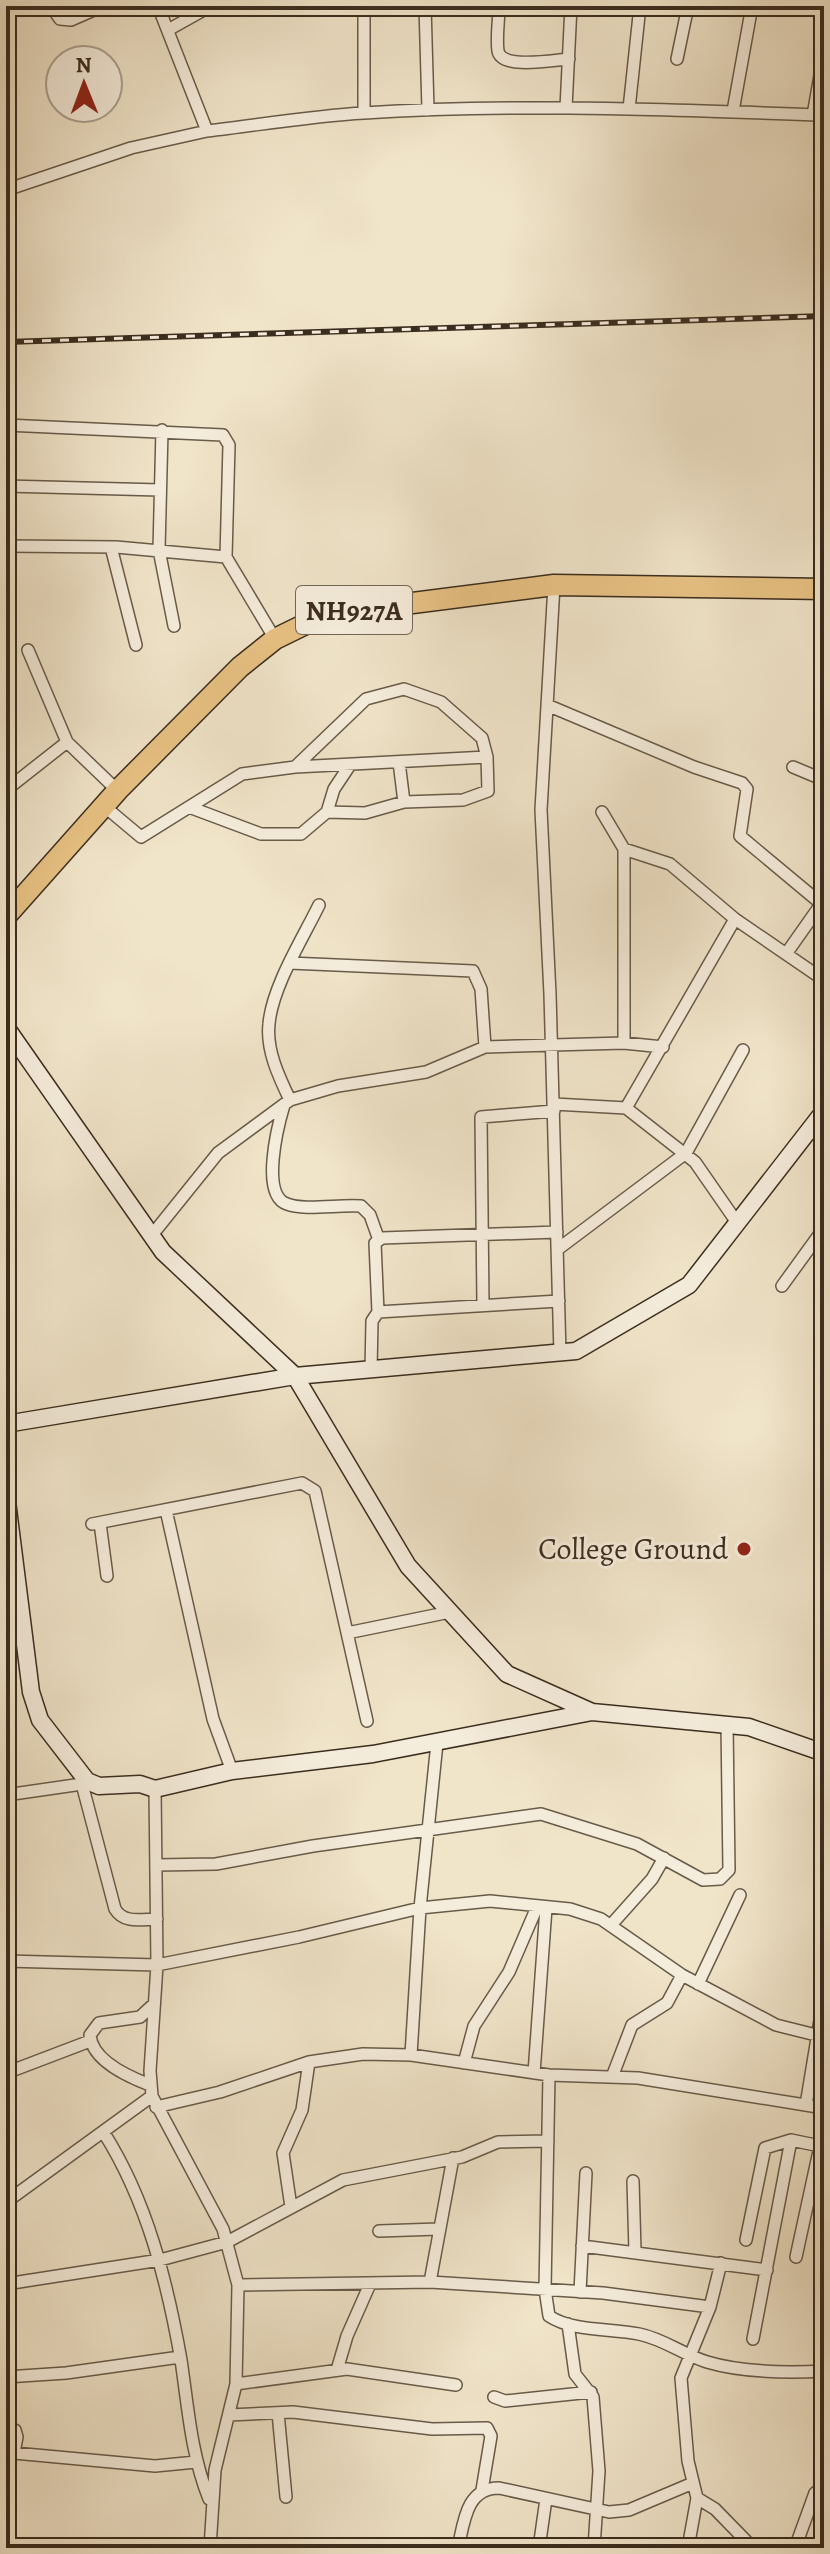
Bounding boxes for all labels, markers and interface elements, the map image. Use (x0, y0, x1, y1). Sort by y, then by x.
north arrow (44, 44, 124, 124)
text: N (75, 50, 92, 80)
road number: NH927A (296, 586, 412, 634)
place label: College Ground (538, 1529, 729, 1569)
marker: College Ground (735, 1540, 753, 1558)

